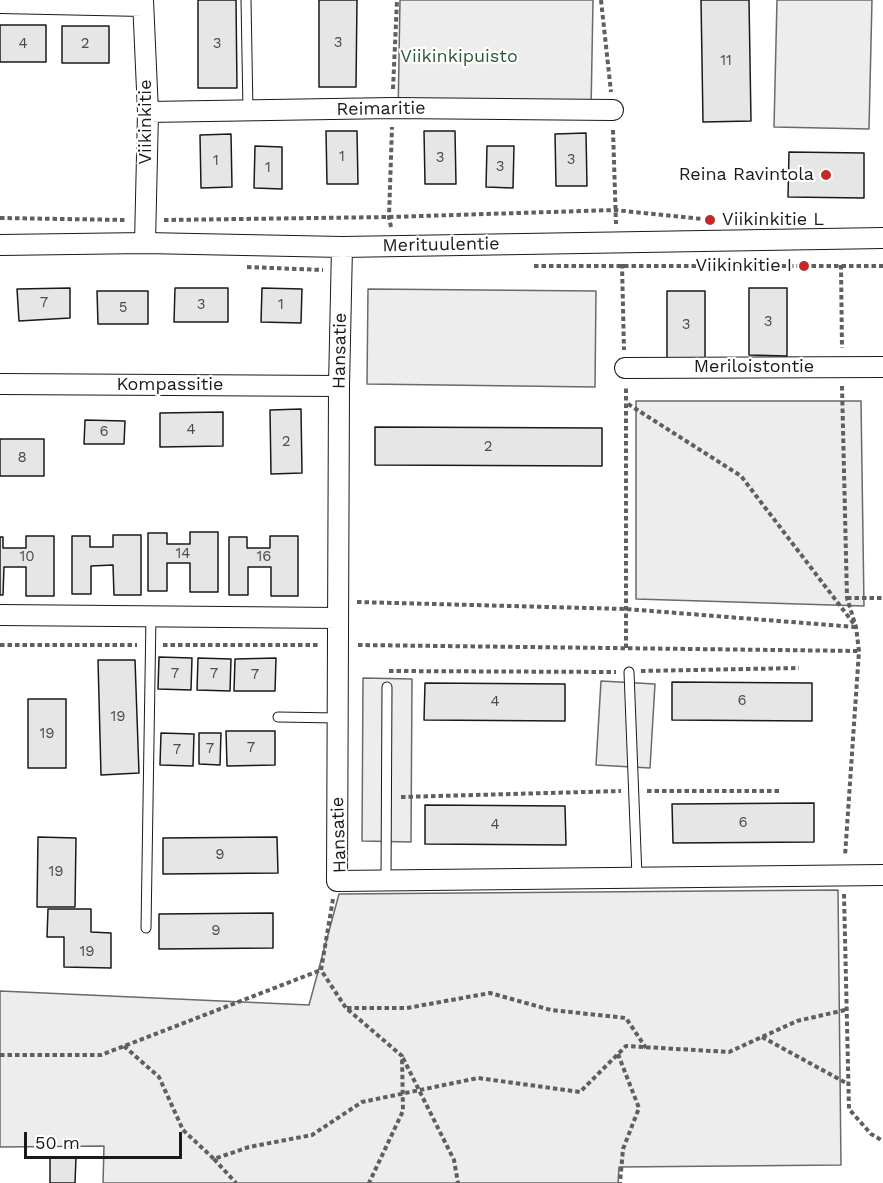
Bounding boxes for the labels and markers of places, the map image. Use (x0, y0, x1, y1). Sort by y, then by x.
place label: Reina Ravintola (679, 164, 814, 186)
marker: Reina Ravintola (819, 168, 833, 182)
place label: Viikinkitie L (722, 209, 824, 231)
marker: Viikinkitie L (703, 213, 717, 227)
place label: Viikinkitie I (695, 255, 792, 277)
marker: Viikinkitie I (797, 259, 811, 273)

